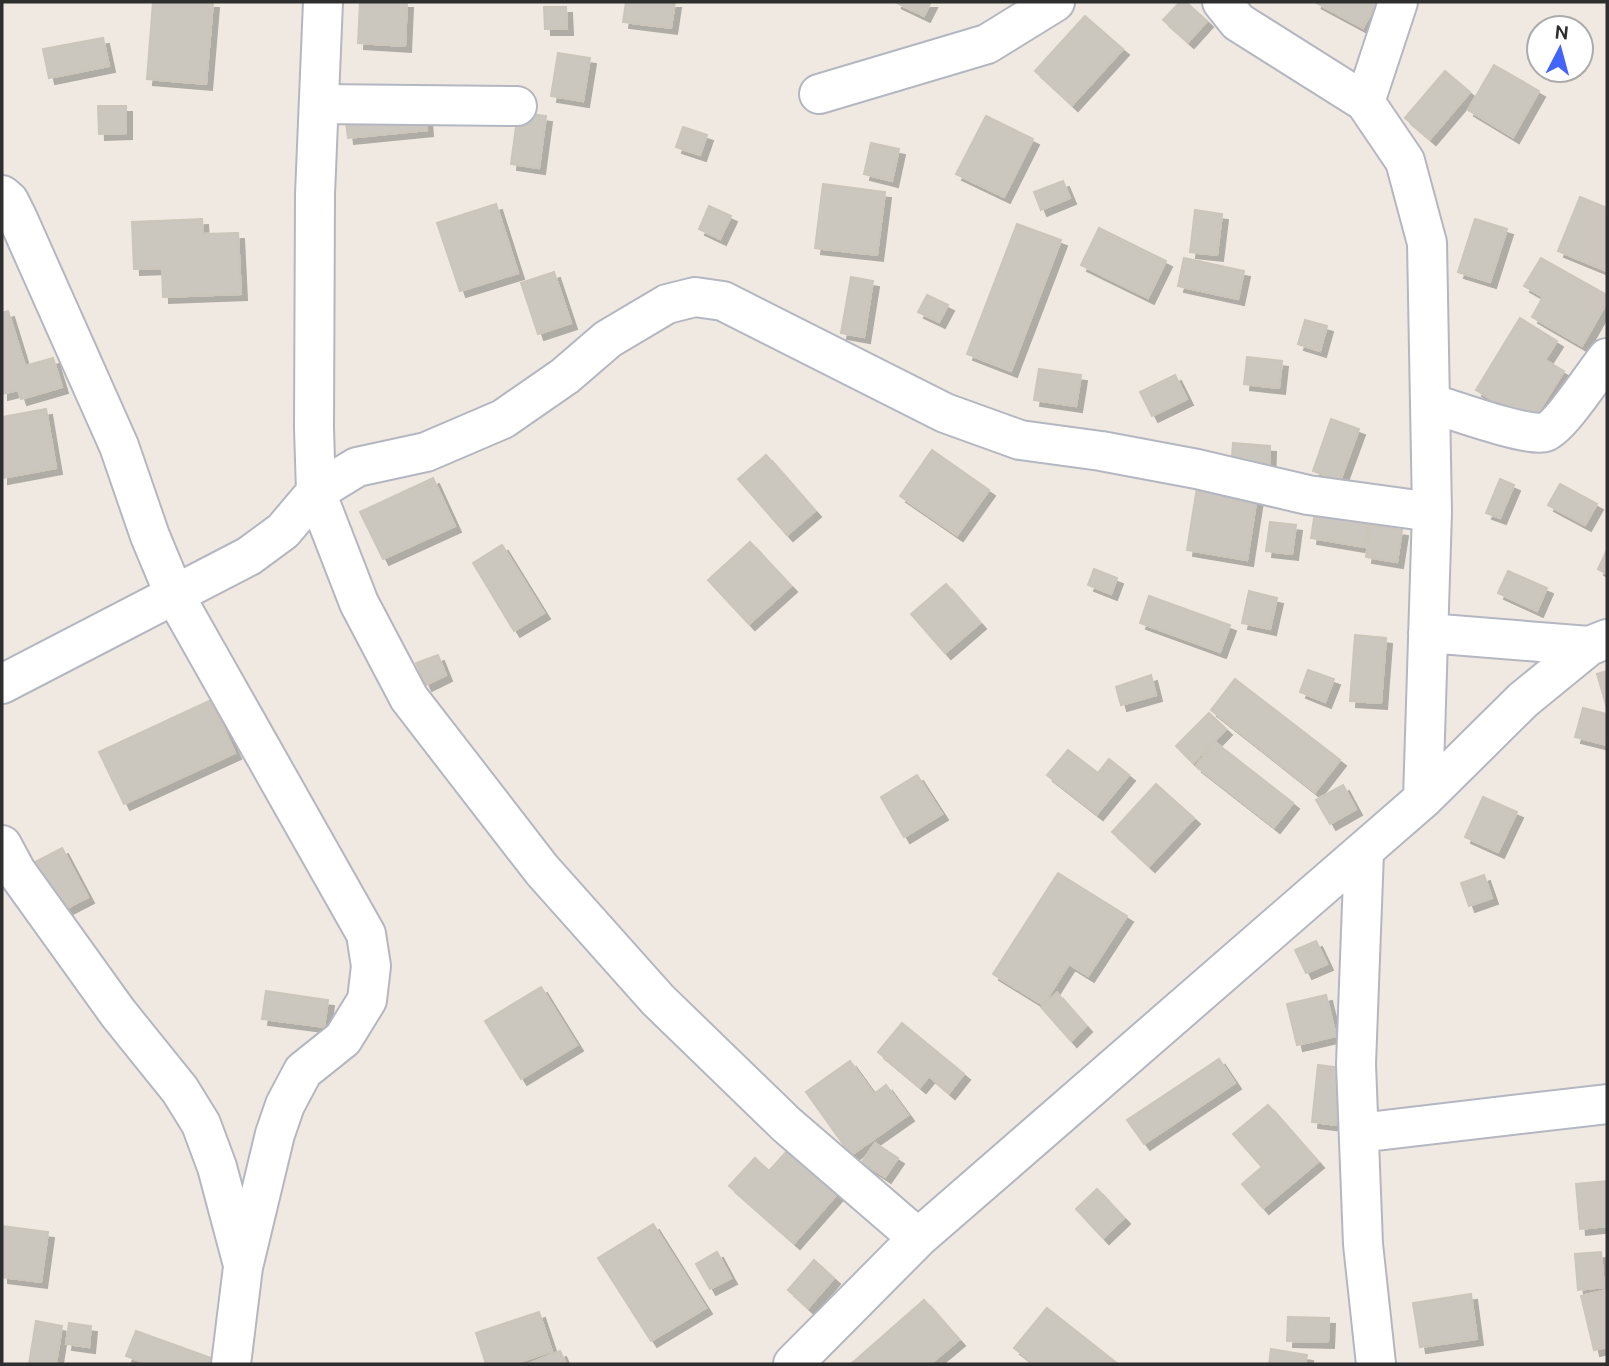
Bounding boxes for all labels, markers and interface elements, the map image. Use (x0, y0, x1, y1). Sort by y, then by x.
north arrow (1525, 14, 1595, 84)
text: N (1554, 20, 1570, 44)

